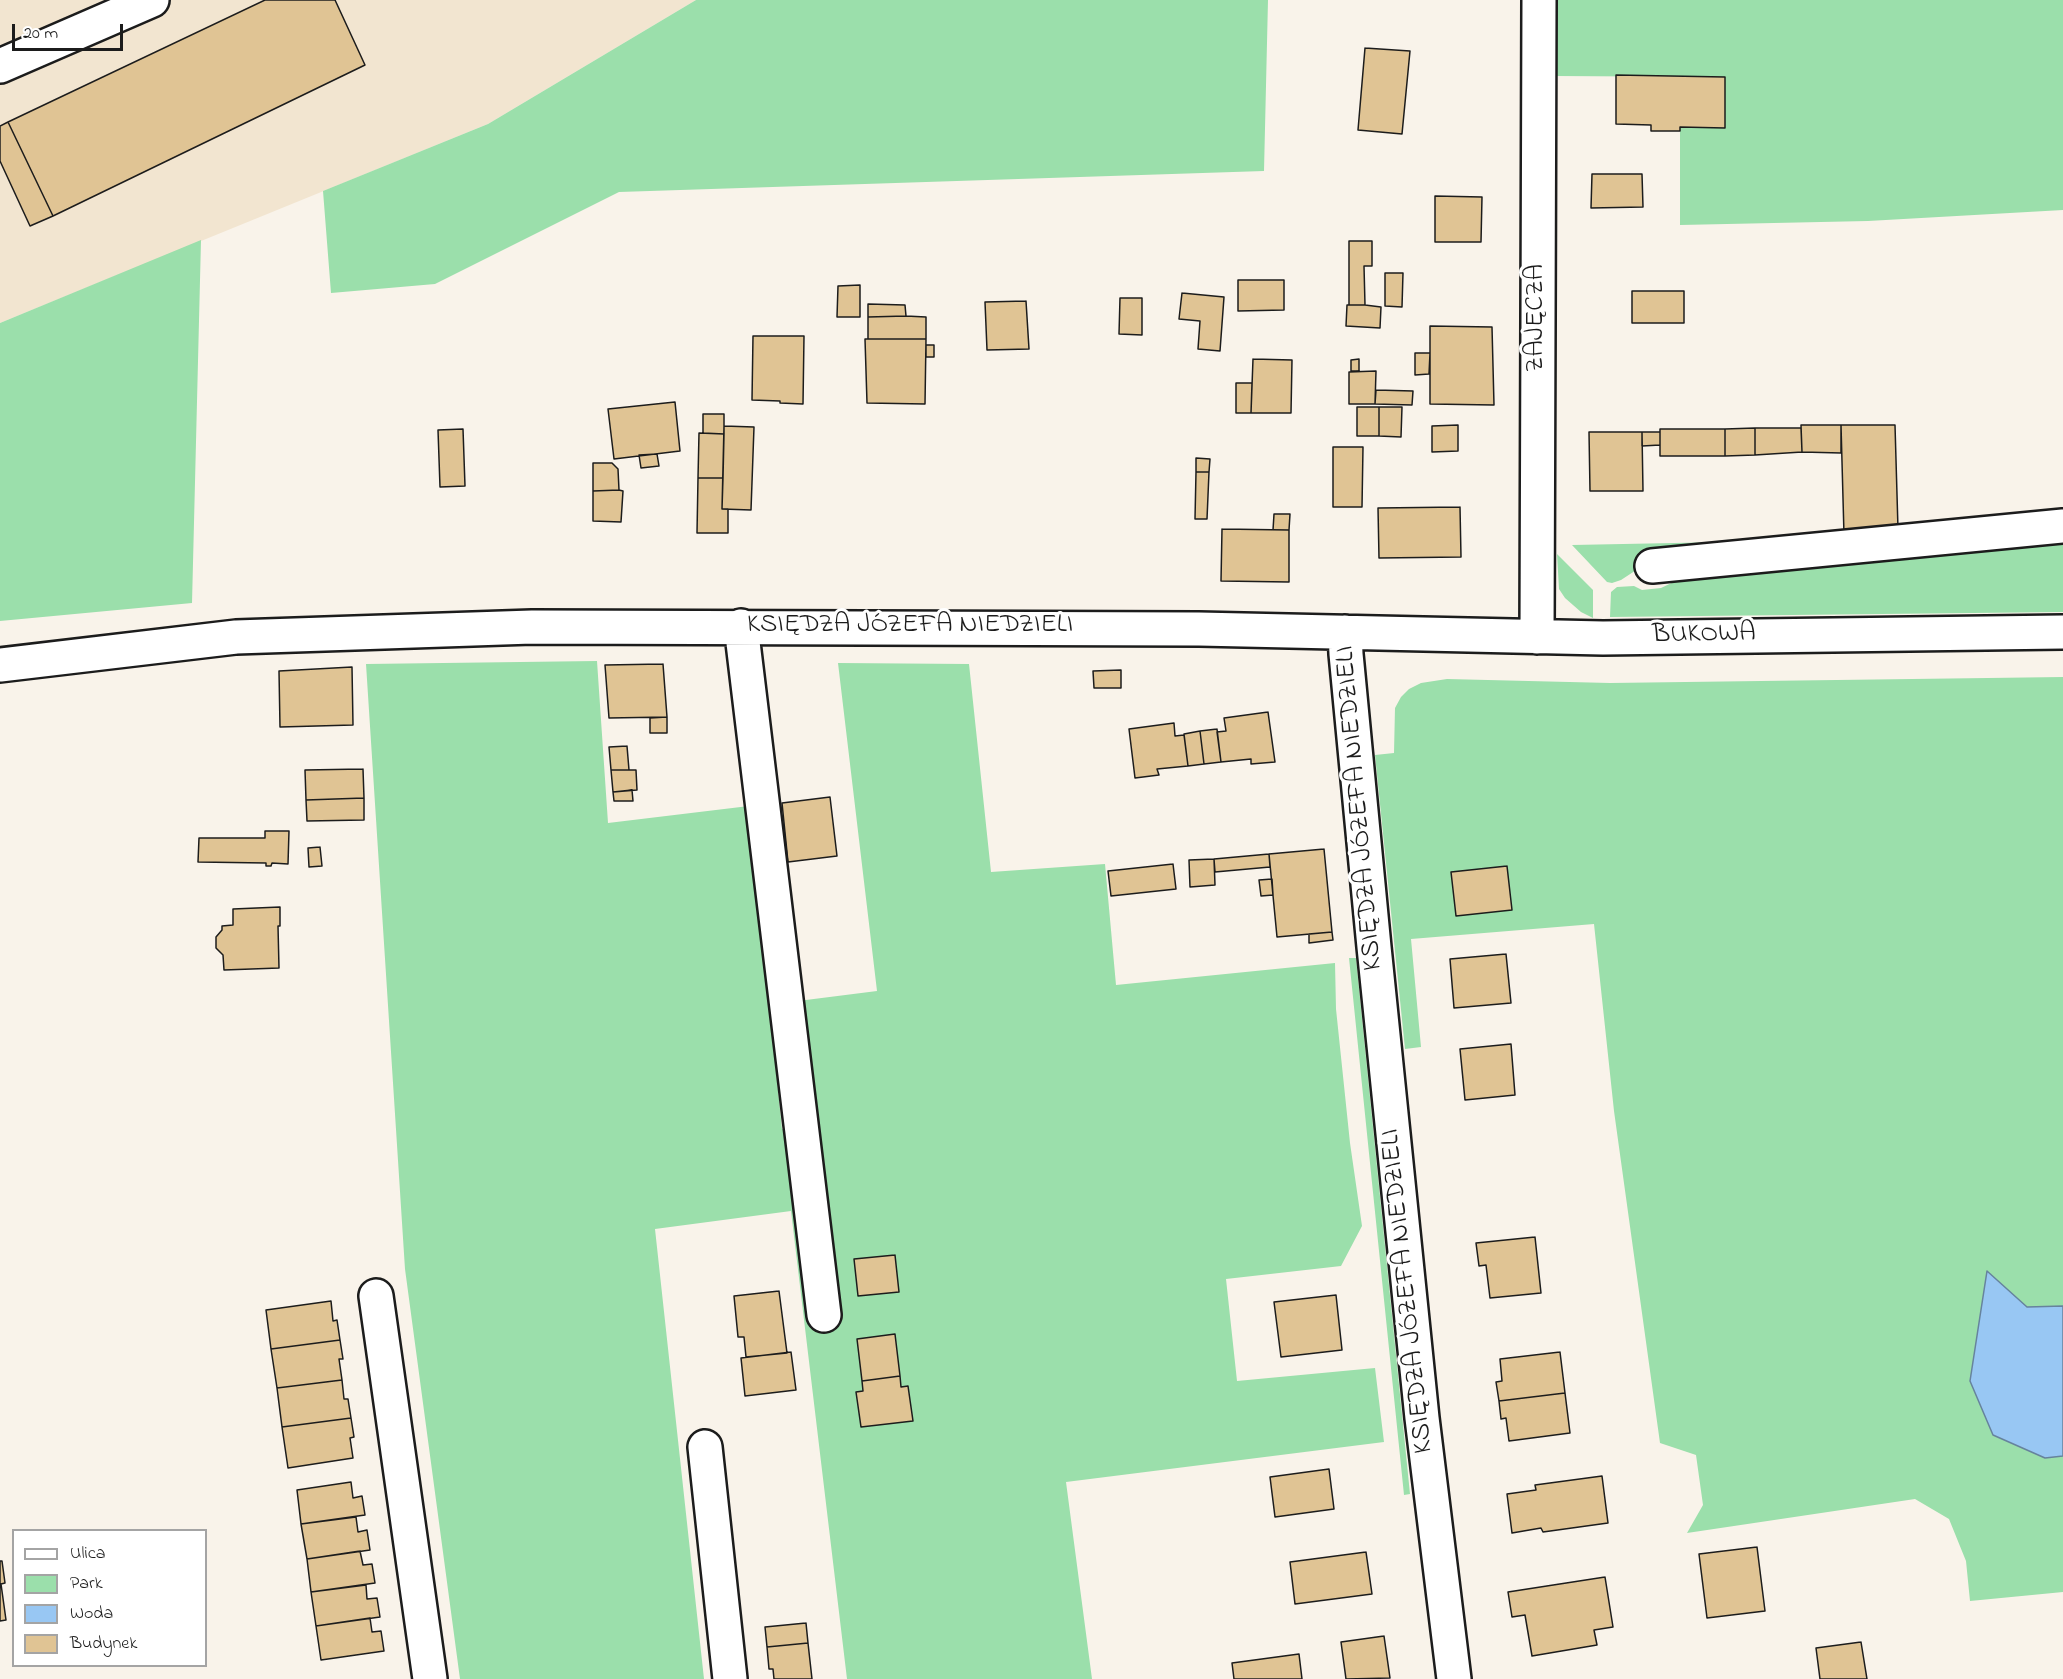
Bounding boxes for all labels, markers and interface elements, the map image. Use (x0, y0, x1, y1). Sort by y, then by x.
scale bar (15, 12, 126, 50)
text: 20 m (23, 21, 58, 47)
street label: ZAJĘCZA (1522, 264, 1554, 372)
street label: KSIĘDZA JÓZEFA NIEDZIELI (747, 611, 1073, 643)
street label: BUKOWA (1652, 619, 1756, 653)
street label: KSIĘDZA JÓZEFA NIEDZIELI (1331, 644, 1391, 972)
street label: KSIĘDZA JÓZEFA NIEDZIELI (1376, 1127, 1442, 1455)
legend (12, 1529, 207, 1667)
text: Ulica (70, 1541, 105, 1567)
text: Park (70, 1571, 103, 1597)
text: Woda (70, 1601, 113, 1627)
text: Budynek (70, 1631, 137, 1657)

